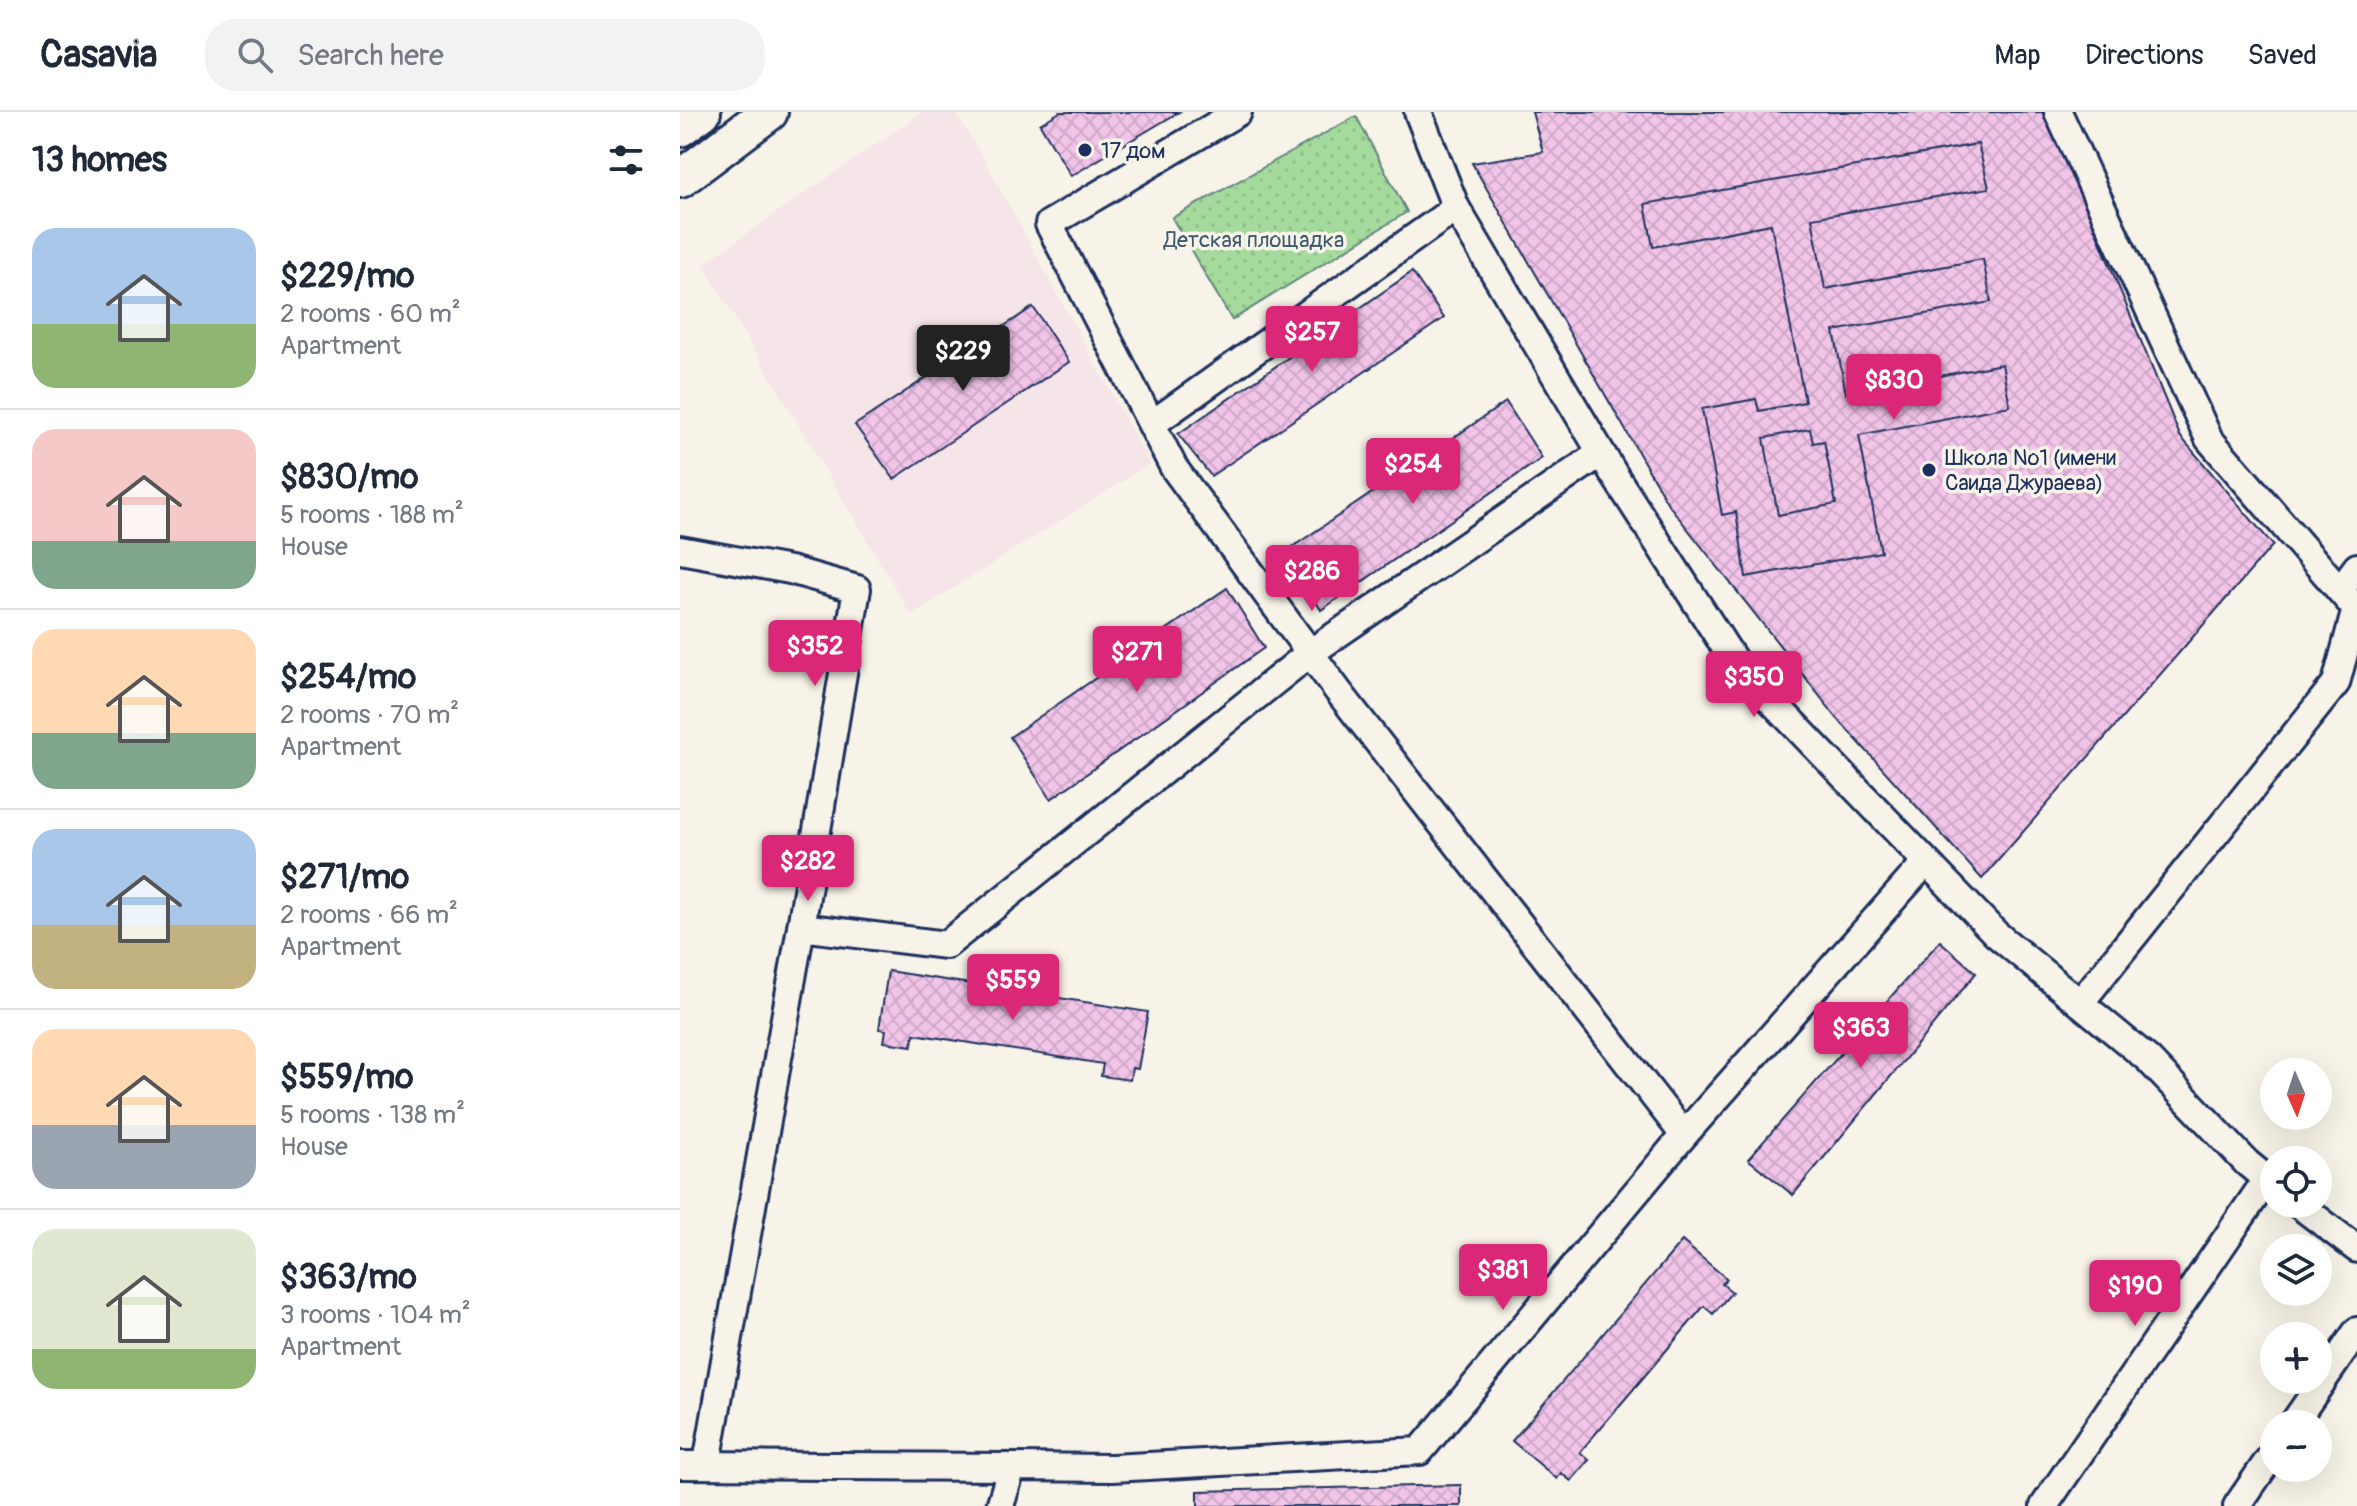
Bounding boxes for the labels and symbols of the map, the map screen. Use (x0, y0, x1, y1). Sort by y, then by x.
place label: 17 дом (1101, 137, 1166, 165)
marker: 17 дом (1076, 141, 1094, 159)
park label: Детская площадка (1163, 226, 1344, 254)
pin: $257 (1265, 306, 1359, 374)
pin: $229 (916, 325, 1010, 393)
pin: $830 (1847, 354, 1941, 422)
pin: $254 (1366, 438, 1460, 506)
place label: Школа №1 (имени Саида Джураева) (1945, 444, 2116, 497)
marker: Школа №1 (имени Саида Джураева) (1920, 461, 1938, 479)
pin: $286 (1265, 545, 1359, 613)
pin: $352 (768, 620, 862, 688)
pin: $271 (1090, 626, 1184, 694)
pin: $350 (1707, 651, 1801, 719)
pin: $282 (761, 835, 855, 903)
pin: $559 (966, 954, 1060, 1022)
pin: $363 (1814, 1002, 1908, 1070)
north arrow (2260, 1058, 2332, 1130)
pin: $381 (1456, 1244, 1550, 1312)
pin: $190 (2088, 1260, 2182, 1328)

